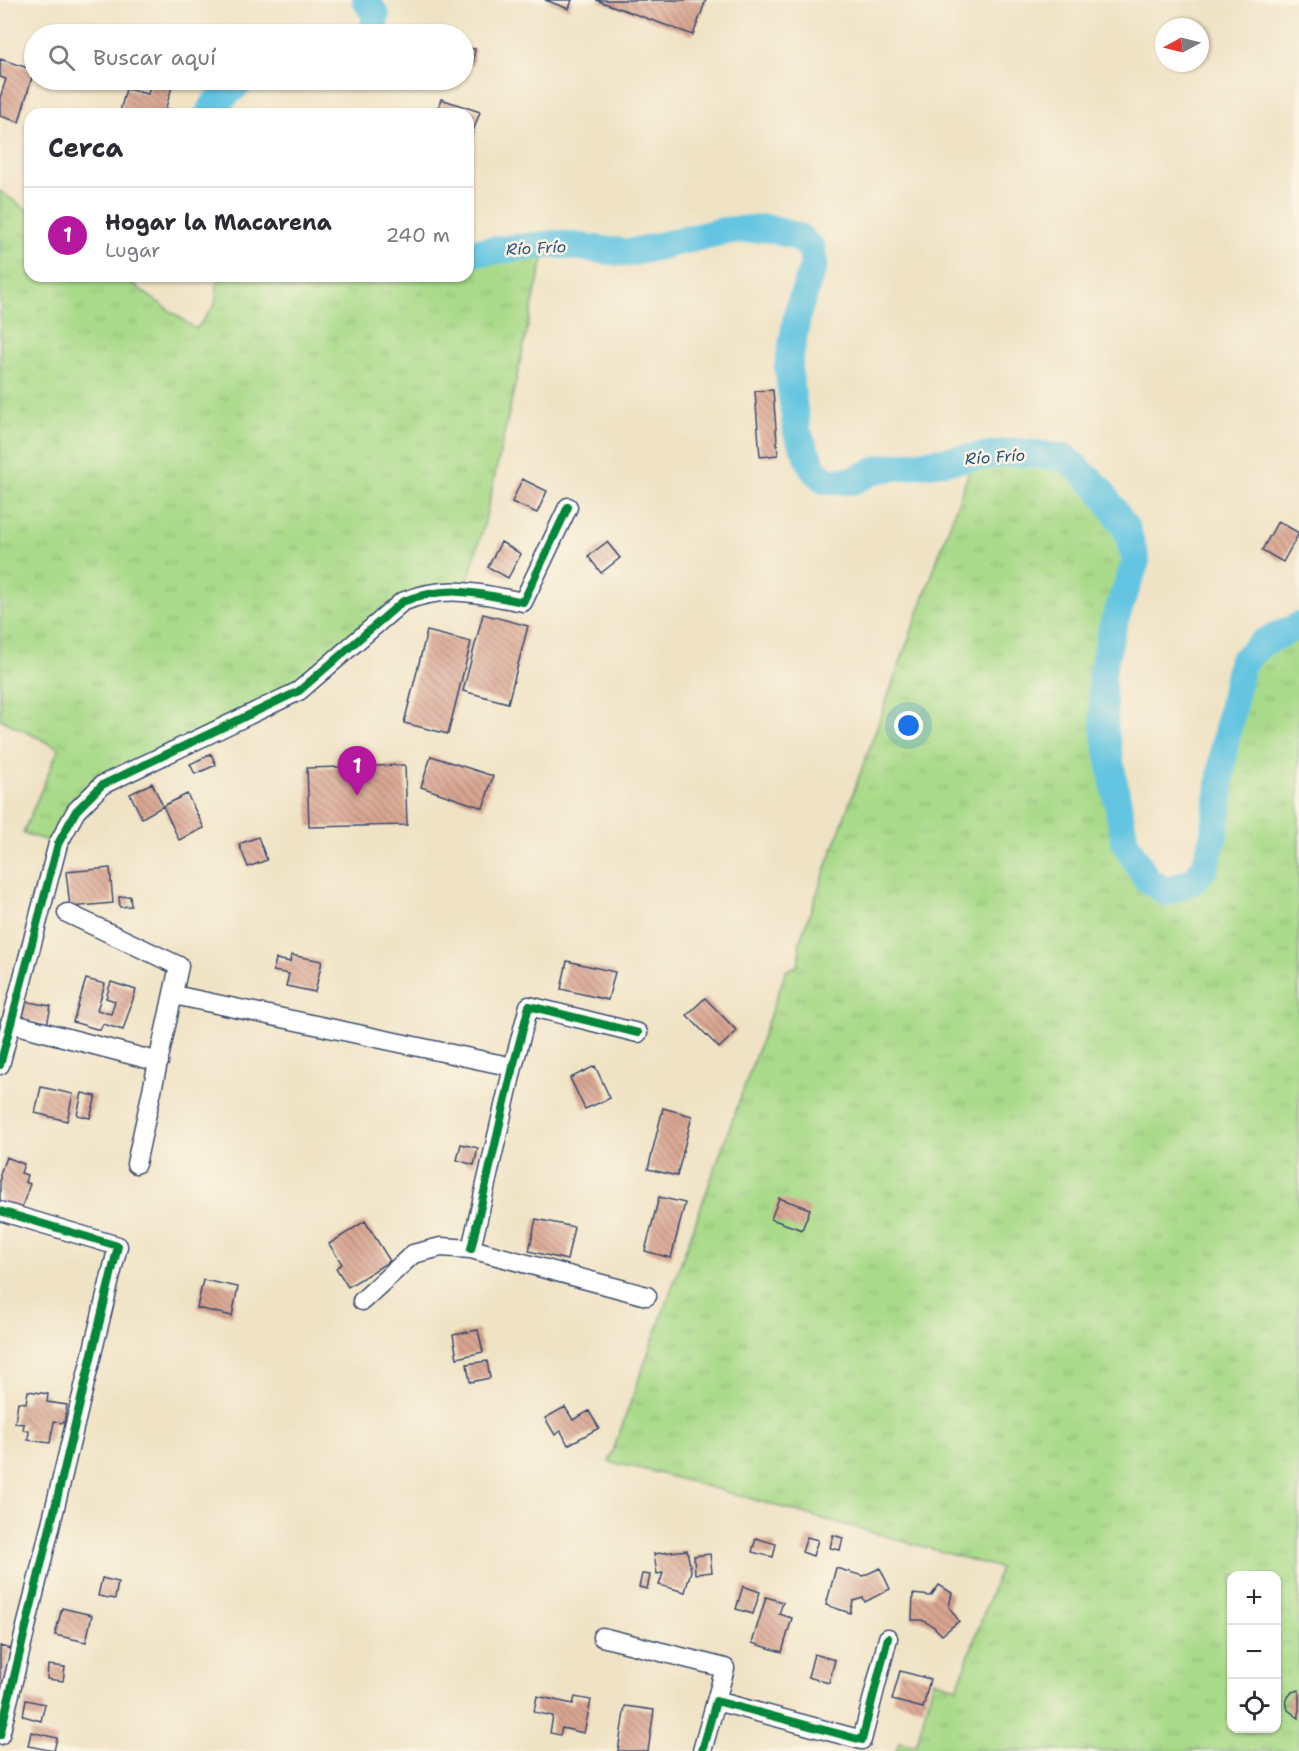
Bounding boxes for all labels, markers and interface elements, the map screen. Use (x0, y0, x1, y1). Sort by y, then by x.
north arrow (1155, 18, 1209, 72)
search box (24, 24, 474, 90)
icon: search (45, 41, 78, 74)
text: Buscar aquí (93, 43, 216, 72)
text: Cerca (48, 130, 123, 165)
text: Hogar la Macarena (105, 208, 332, 237)
text: 1 (63, 222, 72, 248)
text: 240 m (385, 222, 450, 248)
water label: Río Frío (505, 236, 567, 260)
text: Lugar (105, 237, 161, 263)
water label: Río Frío (964, 444, 1026, 470)
your location (894, 711, 923, 740)
pin: 1 (338, 746, 376, 796)
map controls (1227, 1571, 1281, 1733)
button: + (1227, 1571, 1281, 1625)
button: − (1227, 1625, 1281, 1679)
button: locate (1227, 1679, 1281, 1733)

